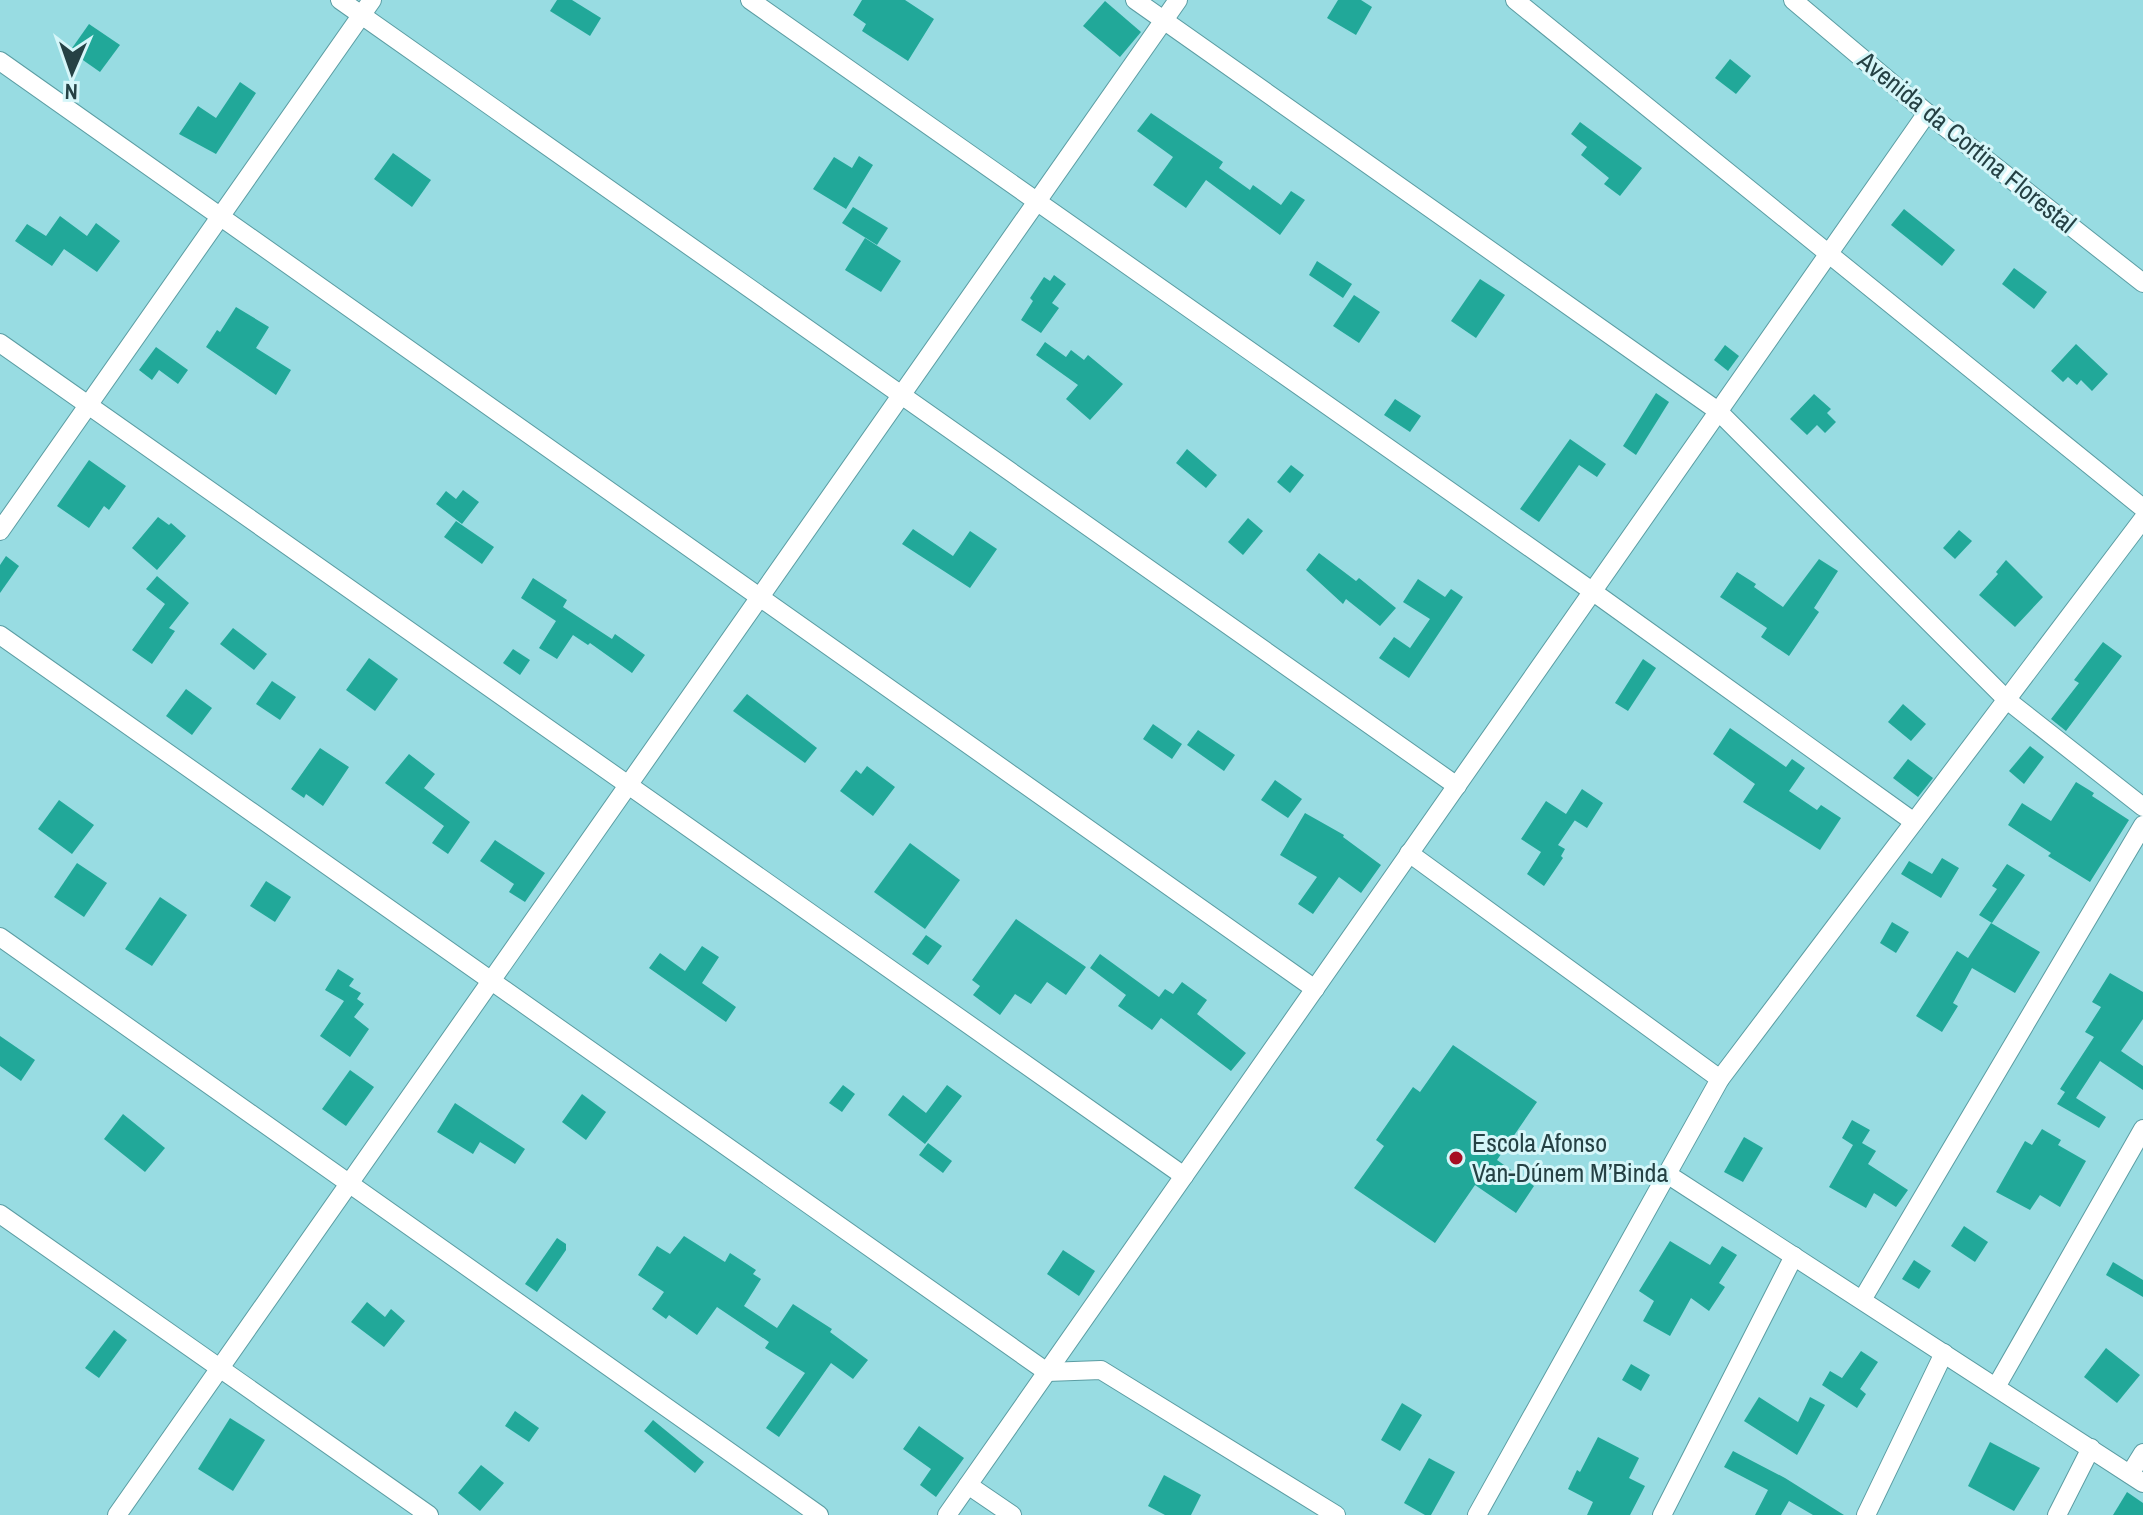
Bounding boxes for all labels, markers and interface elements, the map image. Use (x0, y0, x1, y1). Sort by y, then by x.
north arrow (32, 32, 112, 112)
street label: Avenida da Cortina Florestal (1850, 42, 2084, 240)
text: N (64, 77, 78, 107)
place label: Escola Afonso Van-Dúnem M’Binda (1472, 1125, 1668, 1190)
marker: Escola Afonso Van-Dúnem M’Binda (1447, 1149, 1465, 1167)

